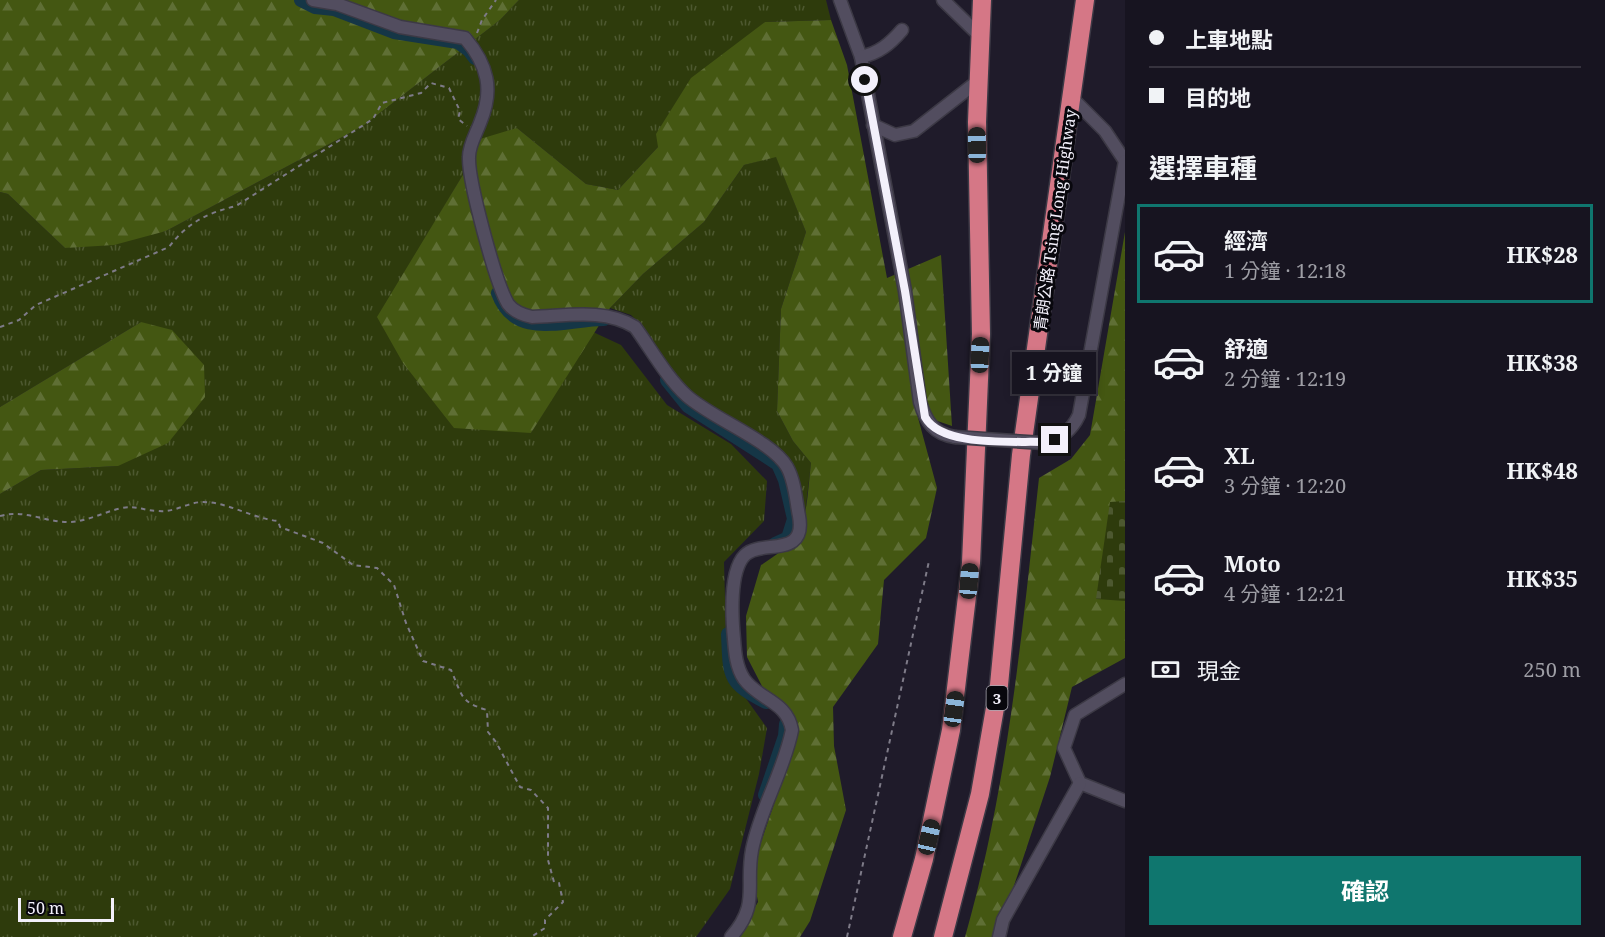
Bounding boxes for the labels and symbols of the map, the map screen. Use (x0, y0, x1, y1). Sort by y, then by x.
route start (851, 66, 878, 93)
street label: 青朗公路 Tsing Long Highway (1029, 107, 1082, 332)
car (968, 127, 986, 163)
car (970, 337, 990, 373)
callout: 1 分鐘 (1013, 353, 1097, 395)
route end (1041, 426, 1068, 453)
car (958, 562, 980, 600)
road number: 3 (986, 686, 1008, 710)
car (943, 690, 965, 728)
car (916, 817, 942, 857)
scale bar (18, 895, 114, 922)

